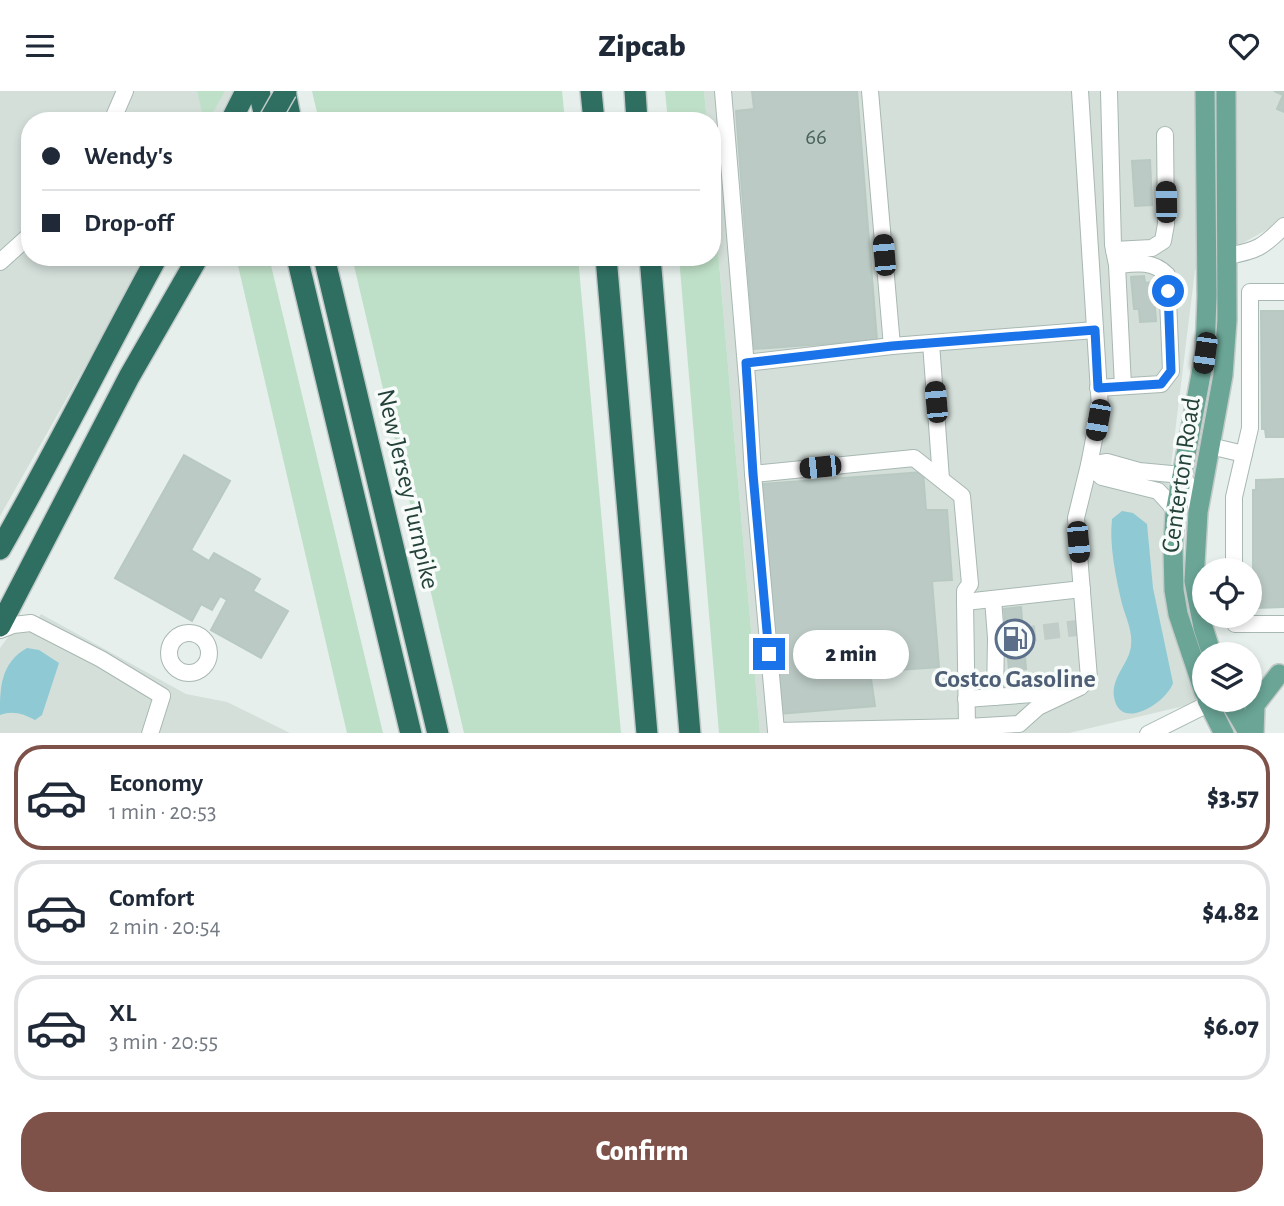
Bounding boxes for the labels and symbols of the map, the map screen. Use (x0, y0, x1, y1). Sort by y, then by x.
house number: 66 (805, 126, 827, 149)
car (1156, 181, 1177, 223)
car (872, 233, 897, 277)
route start (1152, 275, 1184, 307)
car (1192, 331, 1219, 375)
car (924, 380, 949, 424)
street label: New Jersey Turnpike (372, 386, 444, 592)
street label: Centerton Road (1157, 396, 1205, 554)
car (1085, 397, 1112, 443)
car (799, 454, 842, 480)
car (1066, 520, 1091, 564)
fuel station icon: Costco Gasoline (994, 618, 1036, 660)
callout: 2 min (794, 629, 909, 679)
route end (753, 638, 785, 670)
place label: Costco Gasoline (934, 666, 1096, 692)

